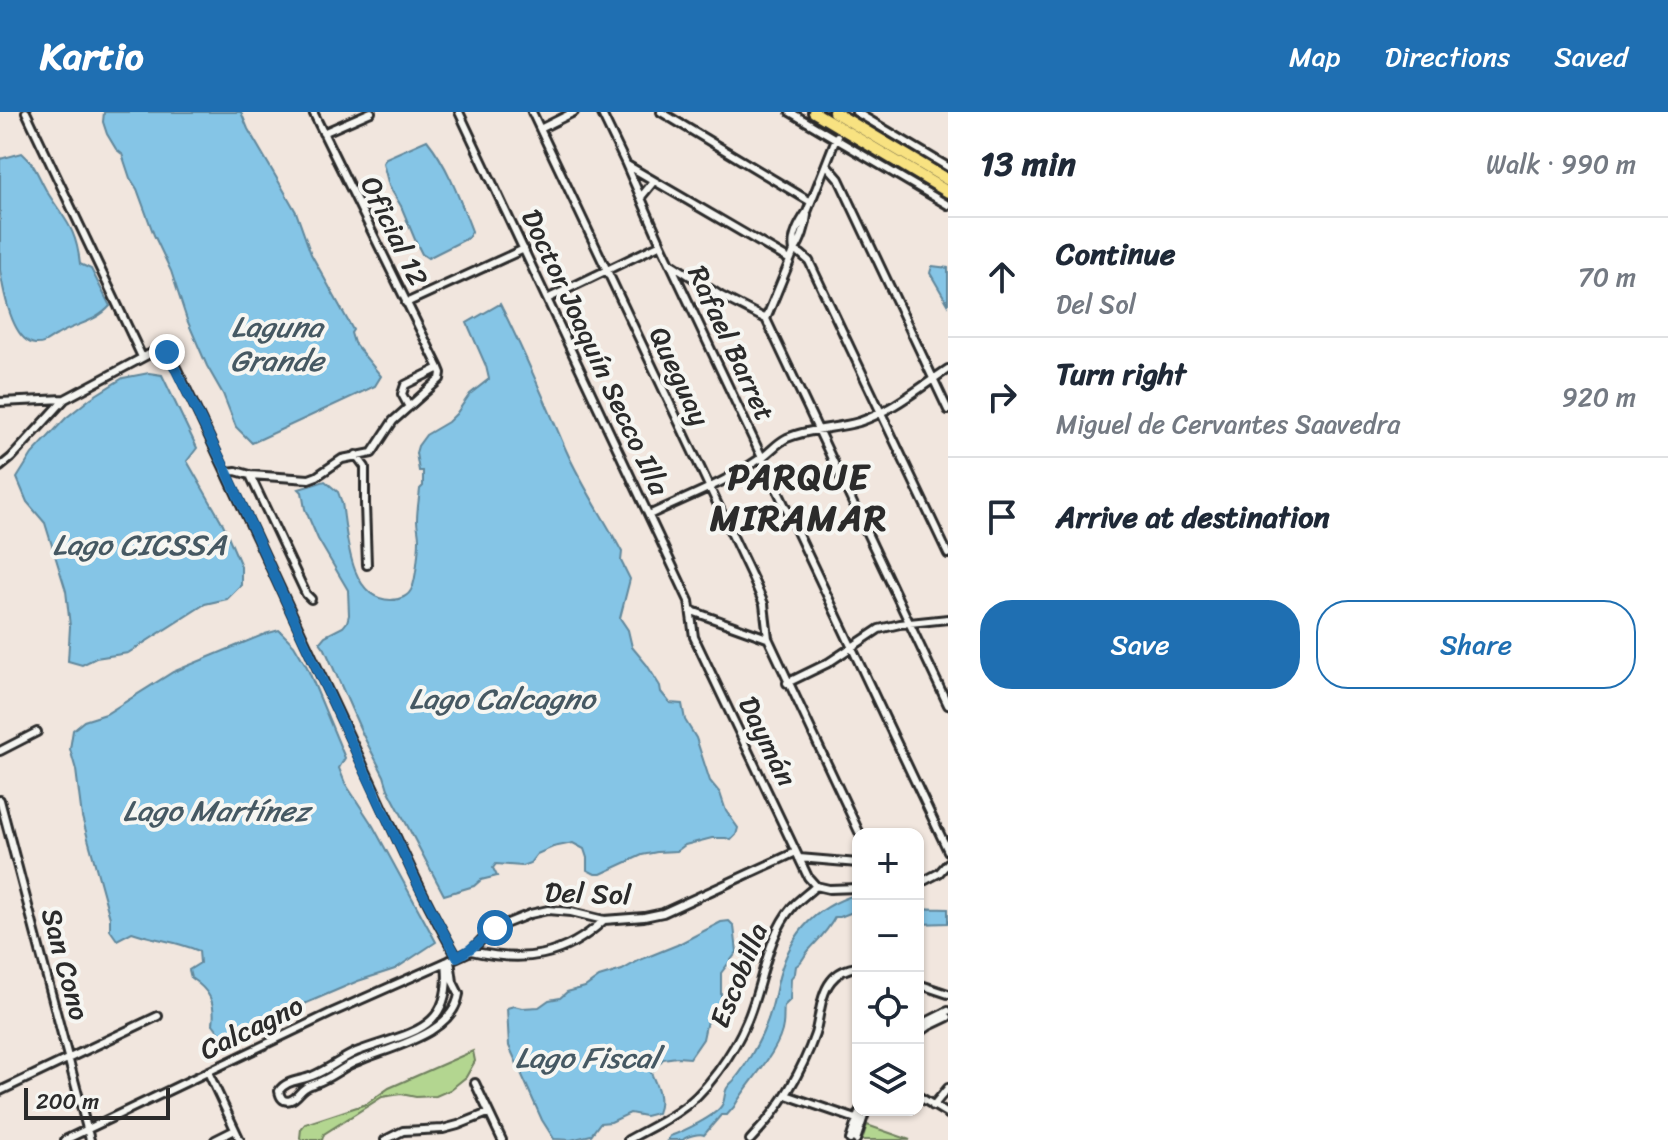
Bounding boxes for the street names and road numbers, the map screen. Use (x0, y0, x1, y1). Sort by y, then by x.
street label: Oficial 12 (347, 167, 442, 295)
street label: Doctor Joaquín Secco Illa (507, 201, 684, 505)
street label: Rafael Barret (674, 257, 789, 430)
street label: Queguay (635, 318, 724, 435)
street label: Daymán (724, 687, 811, 795)
street label: Del Sol (544, 868, 633, 920)
street label: San Cono (27, 902, 104, 1026)
street label: Escobilla (695, 915, 782, 1035)
street label: Calcagno (191, 981, 312, 1074)

